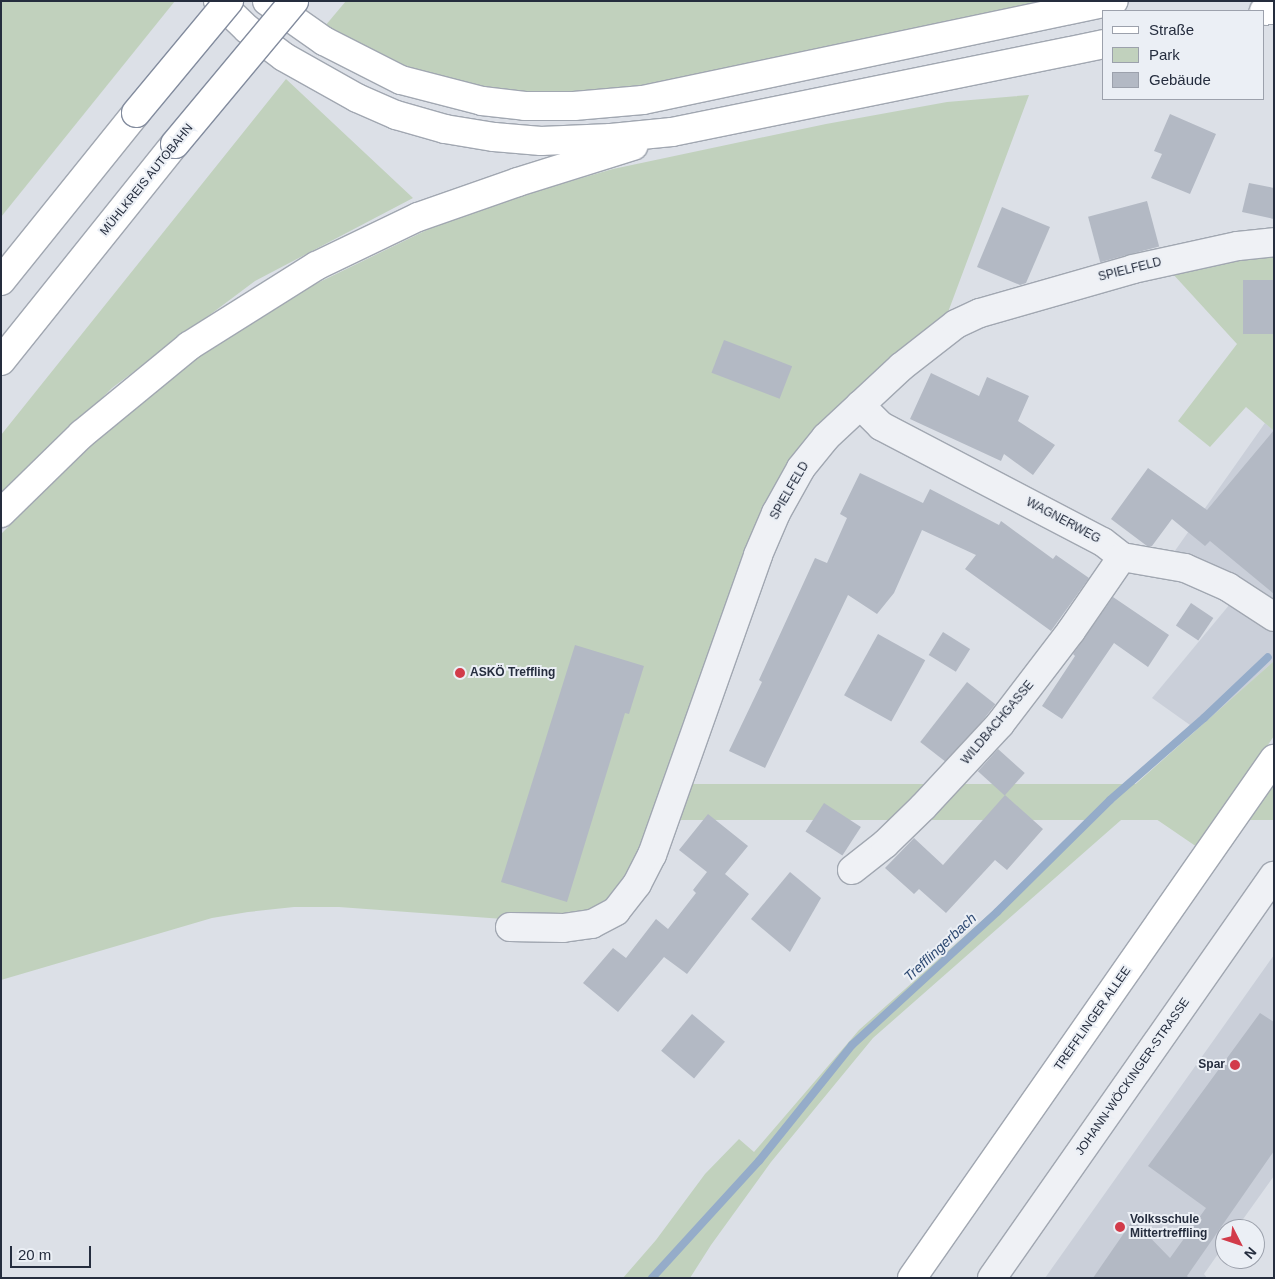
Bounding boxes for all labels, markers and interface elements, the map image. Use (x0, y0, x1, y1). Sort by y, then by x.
legend (1102, 10, 1265, 100)
text: Straße (1149, 21, 1194, 38)
text: Park (1149, 46, 1180, 63)
text: Gebäude (1149, 71, 1211, 88)
street label: MÜHLKREIS AUTOBAHN (97, 121, 197, 239)
street label: SPIELFELD (1097, 255, 1163, 285)
street label: SPIELFELD (768, 459, 812, 523)
street label: WAGNERWEG (1023, 495, 1103, 547)
place label: ASKÖ Treffling (470, 666, 555, 680)
marker: ASKÖ Treffling (454, 667, 466, 679)
street label: WILDBACHGASSE (959, 678, 1037, 768)
water label: Trefflingerbach (901, 909, 979, 985)
street label: TREFFLINGER ALLEE (1052, 964, 1134, 1074)
street label: JOHANN-WÖCKINGER-STRASSE (1073, 996, 1193, 1158)
place label: Spar (1198, 1058, 1225, 1072)
marker: Spar (1229, 1059, 1241, 1071)
place label: Volksschule Mittertreffling (1130, 1213, 1207, 1241)
north arrow (1215, 1219, 1265, 1269)
marker: Volksschule Mittertreffling (1114, 1221, 1126, 1233)
scale bar (12, 1236, 94, 1268)
text: N (1241, 1244, 1260, 1262)
text: 20 m (18, 1246, 51, 1263)

